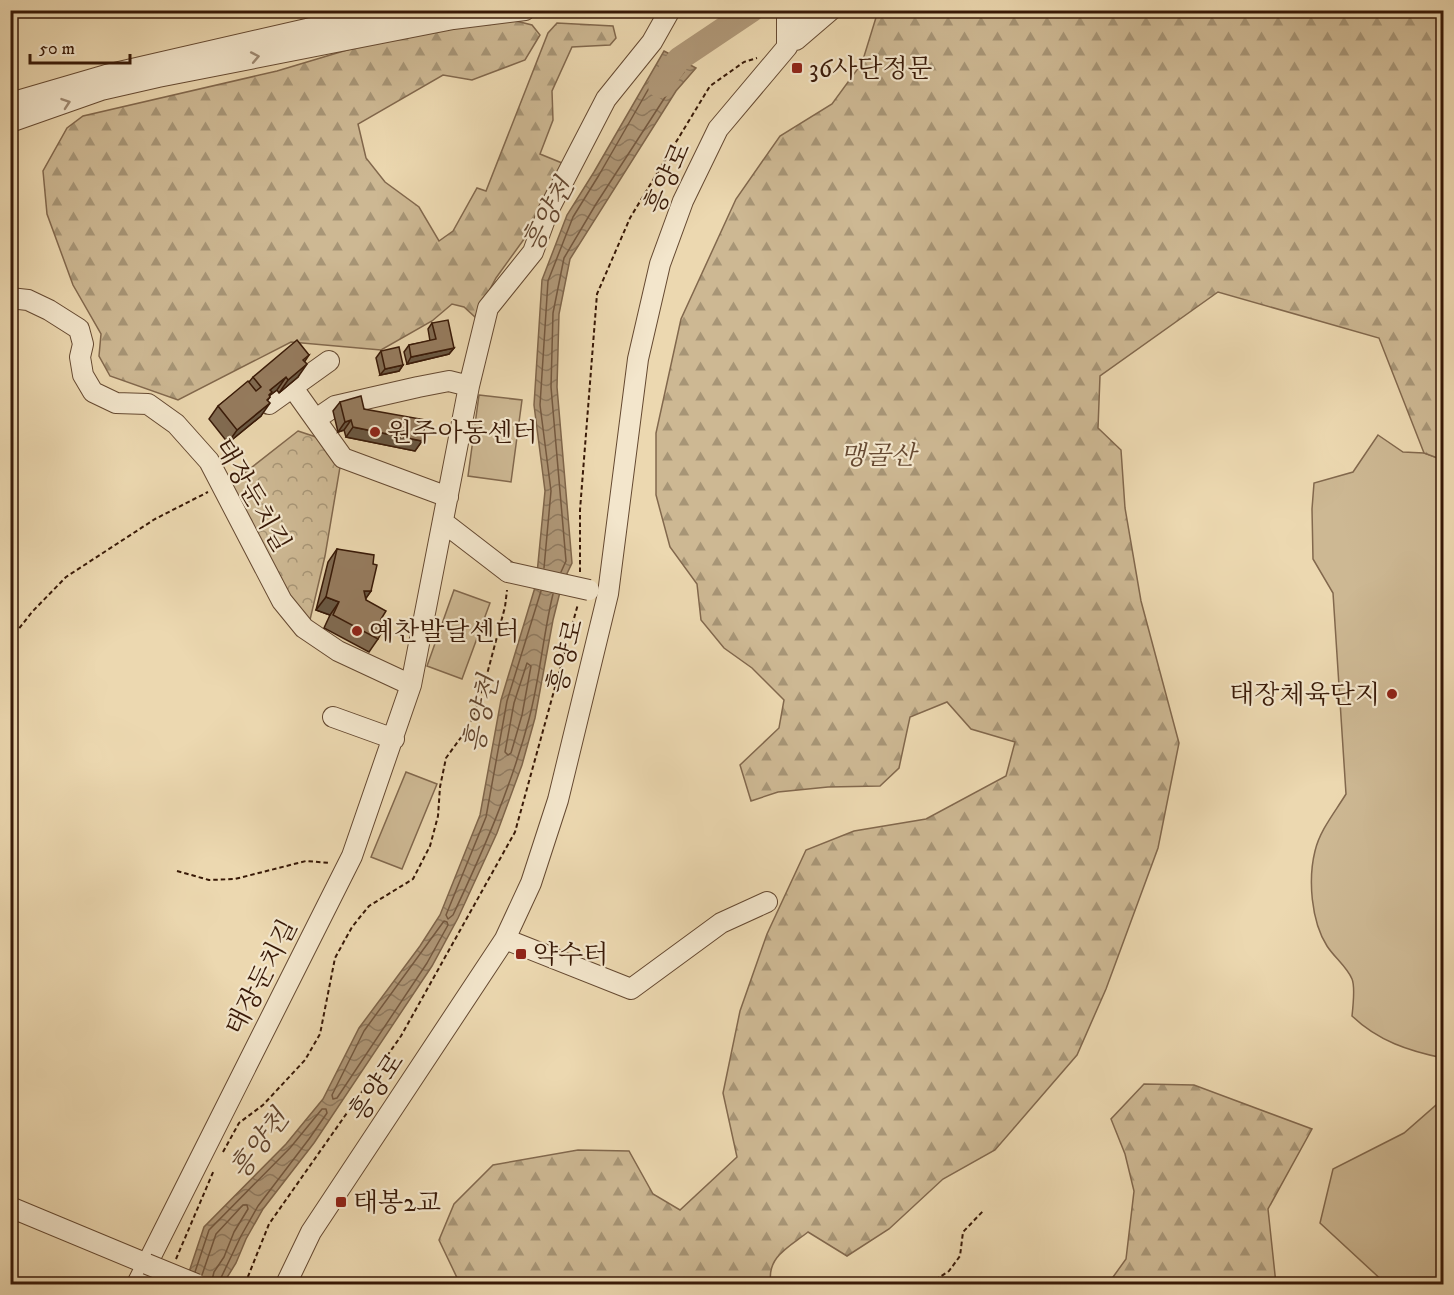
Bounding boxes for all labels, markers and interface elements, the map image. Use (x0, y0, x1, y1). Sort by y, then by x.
scale bar (30, 27, 130, 65)
text: 50 m (39, 38, 75, 60)
one-way arrow (250, 51, 260, 64)
place label: 36사단정문 (809, 53, 933, 86)
marker: 36사단정문 (790, 61, 804, 75)
one-way arrow (60, 97, 71, 110)
street label: 흥양로 (638, 137, 699, 220)
water label: 흥양천 (516, 171, 583, 258)
place label: 원주아동센터 (387, 417, 538, 450)
marker: 원주아동센터 (368, 425, 382, 439)
street label: 태장둔치길 (206, 433, 297, 558)
park label: 맹골산 (840, 440, 920, 473)
place label: 예찬발달센터 (369, 616, 520, 649)
street label: 흥양로 (541, 616, 592, 697)
marker: 예찬발달센터 (350, 624, 364, 638)
water label: 흥양천 (457, 671, 507, 756)
place label: 태장체육단지 (1229, 679, 1380, 712)
marker: 태장체육단지 (1385, 687, 1399, 701)
street label: 태장둔치길 (219, 914, 306, 1041)
place label: 약수터 (533, 939, 608, 972)
marker: 약수터 (514, 947, 528, 961)
street label: 흥양로 (342, 1047, 412, 1128)
water label: 흥양천 (223, 1102, 298, 1186)
place label: 태봉2교 (353, 1187, 441, 1220)
marker: 태봉2교 (334, 1195, 348, 1209)

